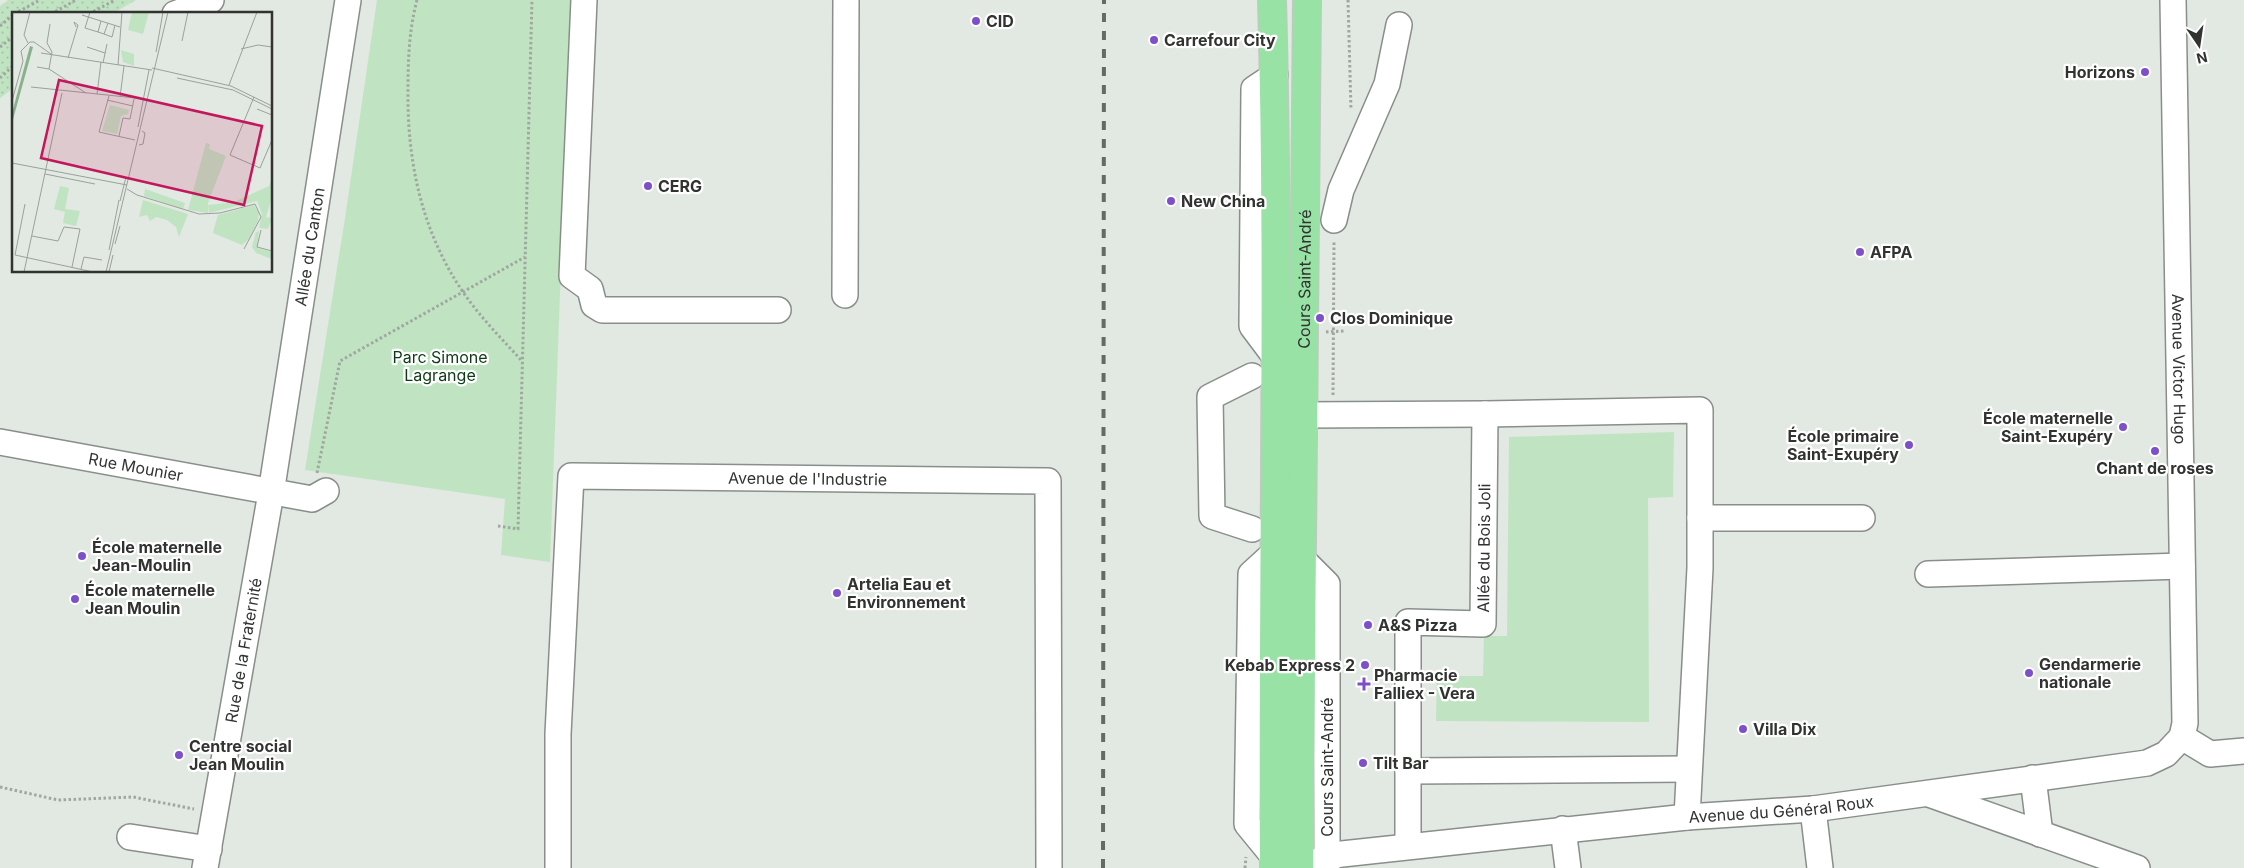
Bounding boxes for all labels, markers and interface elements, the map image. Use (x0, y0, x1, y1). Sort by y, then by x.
place label: CID (986, 11, 1014, 31)
inset map (12, 12, 272, 272)
marker: CID (970, 15, 982, 27)
north arrow (2174, 20, 2224, 70)
place label: Carrefour City (1164, 30, 1276, 50)
marker: Carrefour City (1148, 34, 1160, 46)
text: N (2195, 49, 2209, 68)
place label: Horizons (2065, 62, 2135, 82)
marker: Horizons (2139, 66, 2151, 78)
place label: CERG (658, 176, 702, 196)
marker: CERG (642, 180, 654, 192)
street label: Allée du Canton (290, 186, 329, 308)
place label: New China (1181, 191, 1265, 211)
marker: New China (1165, 195, 1177, 207)
street label: Cours Saint-André (1294, 209, 1315, 349)
place label: AFPA (1870, 242, 1912, 262)
marker: AFPA (1854, 246, 1866, 258)
street label: Avenue Victor Hugo (2168, 293, 2190, 444)
place label: Clos Dominique (1330, 308, 1453, 328)
marker: Clos Dominique (1314, 312, 1326, 324)
park label: Parc Simone Lagrange (392, 347, 488, 385)
place label: École maternelle Saint-Exupéry (1983, 408, 2113, 446)
marker: École maternelle Saint-Exupéry (2117, 421, 2129, 433)
place label: École primaire Saint-Exupéry (1787, 426, 1899, 464)
marker: École primaire Saint-Exupéry (1903, 439, 1915, 451)
marker: Chant de roses (2149, 445, 2161, 457)
street label: Rue Mounier (87, 448, 185, 485)
place label: Chant de roses (2096, 458, 2214, 478)
street label: Avenue de l'Industrie (728, 468, 887, 489)
street label: Allée du Bois Joli (1473, 483, 1494, 613)
place label: École maternelle Jean-Moulin (92, 537, 222, 575)
marker: École maternelle Jean-Moulin (76, 550, 88, 562)
place label: Artelia Eau et Environnement (847, 574, 966, 612)
street label: Rue de la Fraternité (221, 576, 266, 724)
place label: École maternelle Jean Moulin (85, 580, 215, 618)
marker: Artelia Eau et Environnement (831, 587, 843, 599)
marker: École maternelle Jean Moulin (69, 593, 81, 605)
place label: A&S Pizza (1378, 615, 1457, 635)
marker: A&S Pizza (1362, 619, 1374, 631)
place label: Gendarmerie nationale (2039, 654, 2141, 692)
place label: Kebab Express 2 (1225, 655, 1355, 675)
marker: Kebab Express 2 (1359, 659, 1371, 671)
place label: Pharmacie Falliex - Vera (1374, 665, 1475, 703)
marker: Gendarmerie nationale (2023, 667, 2035, 679)
marker: Pharmacie Falliex - Vera (1358, 678, 1370, 690)
street label: Cours Saint-André (1317, 697, 1337, 837)
place label: Villa Dix (1753, 719, 1816, 739)
marker: Villa Dix (1737, 723, 1749, 735)
place label: Centre social Jean Moulin (189, 736, 292, 774)
marker: Centre social Jean Moulin (173, 749, 185, 761)
place label: Tilt Bar (1373, 753, 1429, 773)
marker: Tilt Bar (1357, 757, 1369, 769)
street label: Avenue du Général Roux (1688, 791, 1875, 827)

